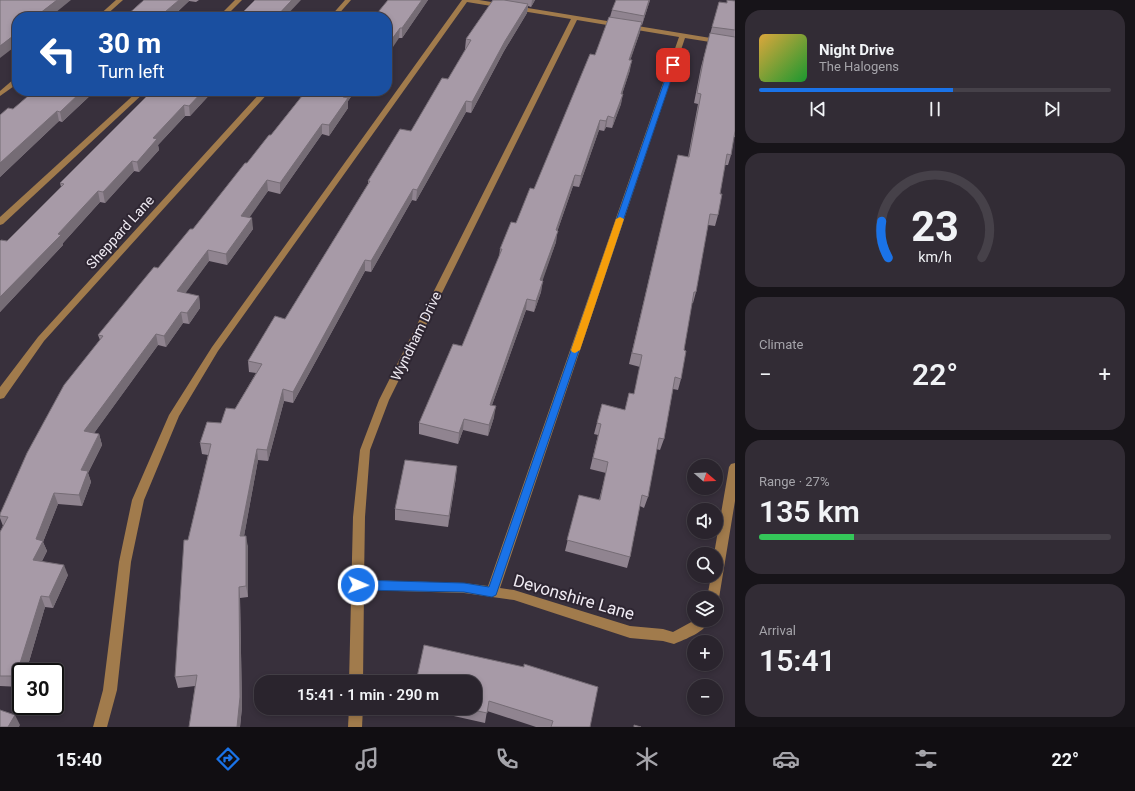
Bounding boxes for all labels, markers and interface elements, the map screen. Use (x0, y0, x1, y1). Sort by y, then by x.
text: 30 m (98, 27, 161, 60)
icon: left (32, 28, 84, 80)
text: Night Drive (819, 41, 894, 59)
pin (656, 48, 690, 82)
icon: arrive (662, 54, 684, 76)
text: The Halogens (819, 59, 899, 74)
text: Turn left (98, 61, 164, 82)
icon: previous (807, 98, 829, 120)
icon: pause (924, 98, 946, 120)
icon: next (1041, 98, 1063, 120)
street label: Sheppard Lane (83, 192, 157, 272)
text: 23 (911, 202, 959, 251)
text: km/h (918, 249, 952, 265)
street label: Wyndham Drive (388, 289, 444, 383)
text: Climate (759, 337, 803, 352)
text: 22° (912, 357, 958, 392)
text: − (759, 362, 772, 387)
text: + (1099, 362, 1111, 387)
north arrow (687, 459, 723, 495)
map controls (687, 459, 723, 715)
text: Range · 27% (759, 474, 829, 489)
text: 135 km (759, 494, 860, 529)
button: sound (687, 503, 723, 539)
button: search (687, 547, 723, 583)
position arrow (337, 564, 379, 606)
street label: Devonshire Lane (511, 570, 637, 624)
button: layers (687, 591, 723, 627)
text: Arrival (759, 623, 796, 638)
button: + (687, 635, 723, 671)
text: 15:41 (759, 643, 836, 678)
speed limit sign: 30 (12, 663, 64, 715)
button: − (687, 679, 723, 715)
text: 15:41 · 1 min · 290 m (297, 686, 439, 704)
icon: directions (214, 745, 242, 773)
icon: music (353, 745, 381, 773)
icon: phone (493, 745, 521, 773)
icon: climate (633, 745, 661, 773)
icon: car (772, 745, 800, 773)
icon: filters (912, 745, 940, 773)
text: 15:40 (56, 749, 102, 770)
text: 22° (1051, 749, 1079, 770)

